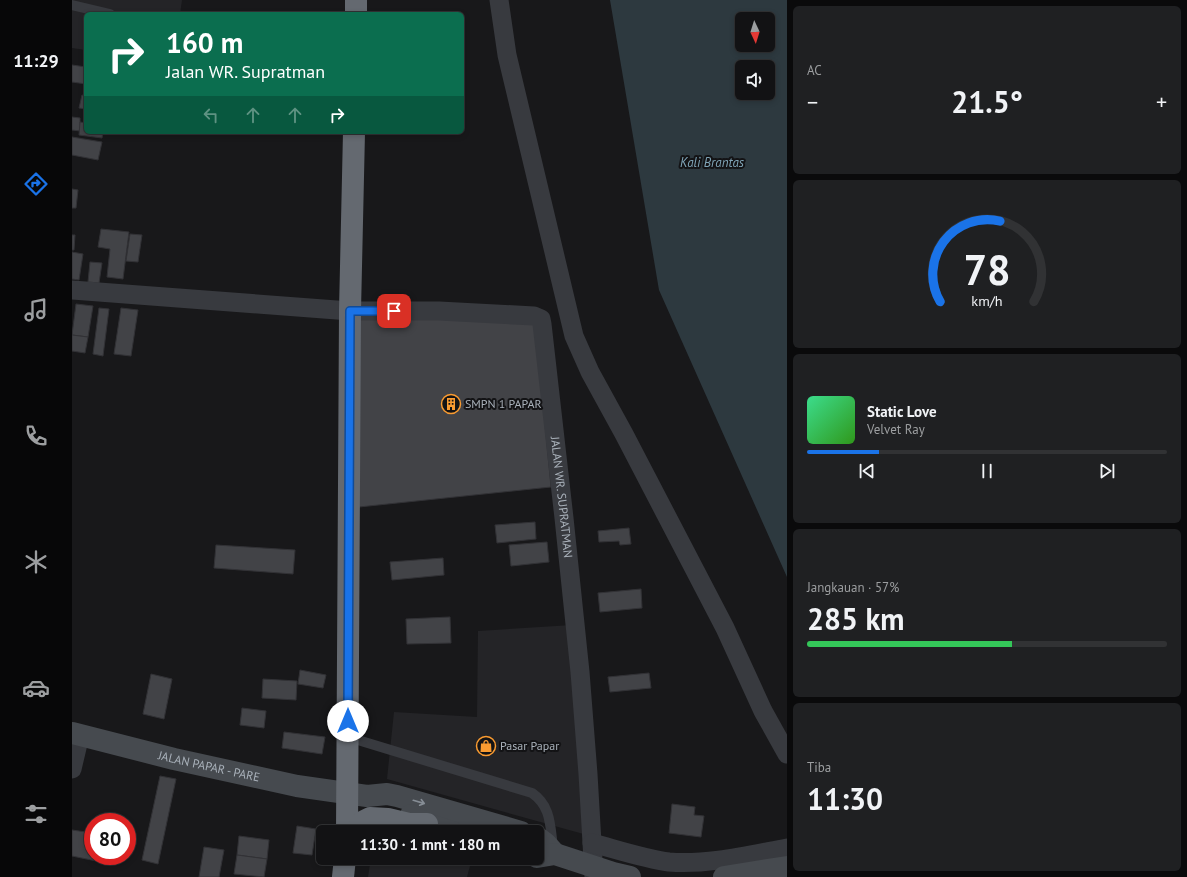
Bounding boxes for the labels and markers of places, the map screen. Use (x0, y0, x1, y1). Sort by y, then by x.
pin (377, 294, 411, 328)
building icon: SMPN 1 PAPAR (440, 393, 462, 415)
place label: SMPN 1 PAPAR (465, 396, 542, 411)
shop icon: Pasar Papar (475, 735, 497, 757)
place label: Pasar Papar (500, 738, 559, 753)

